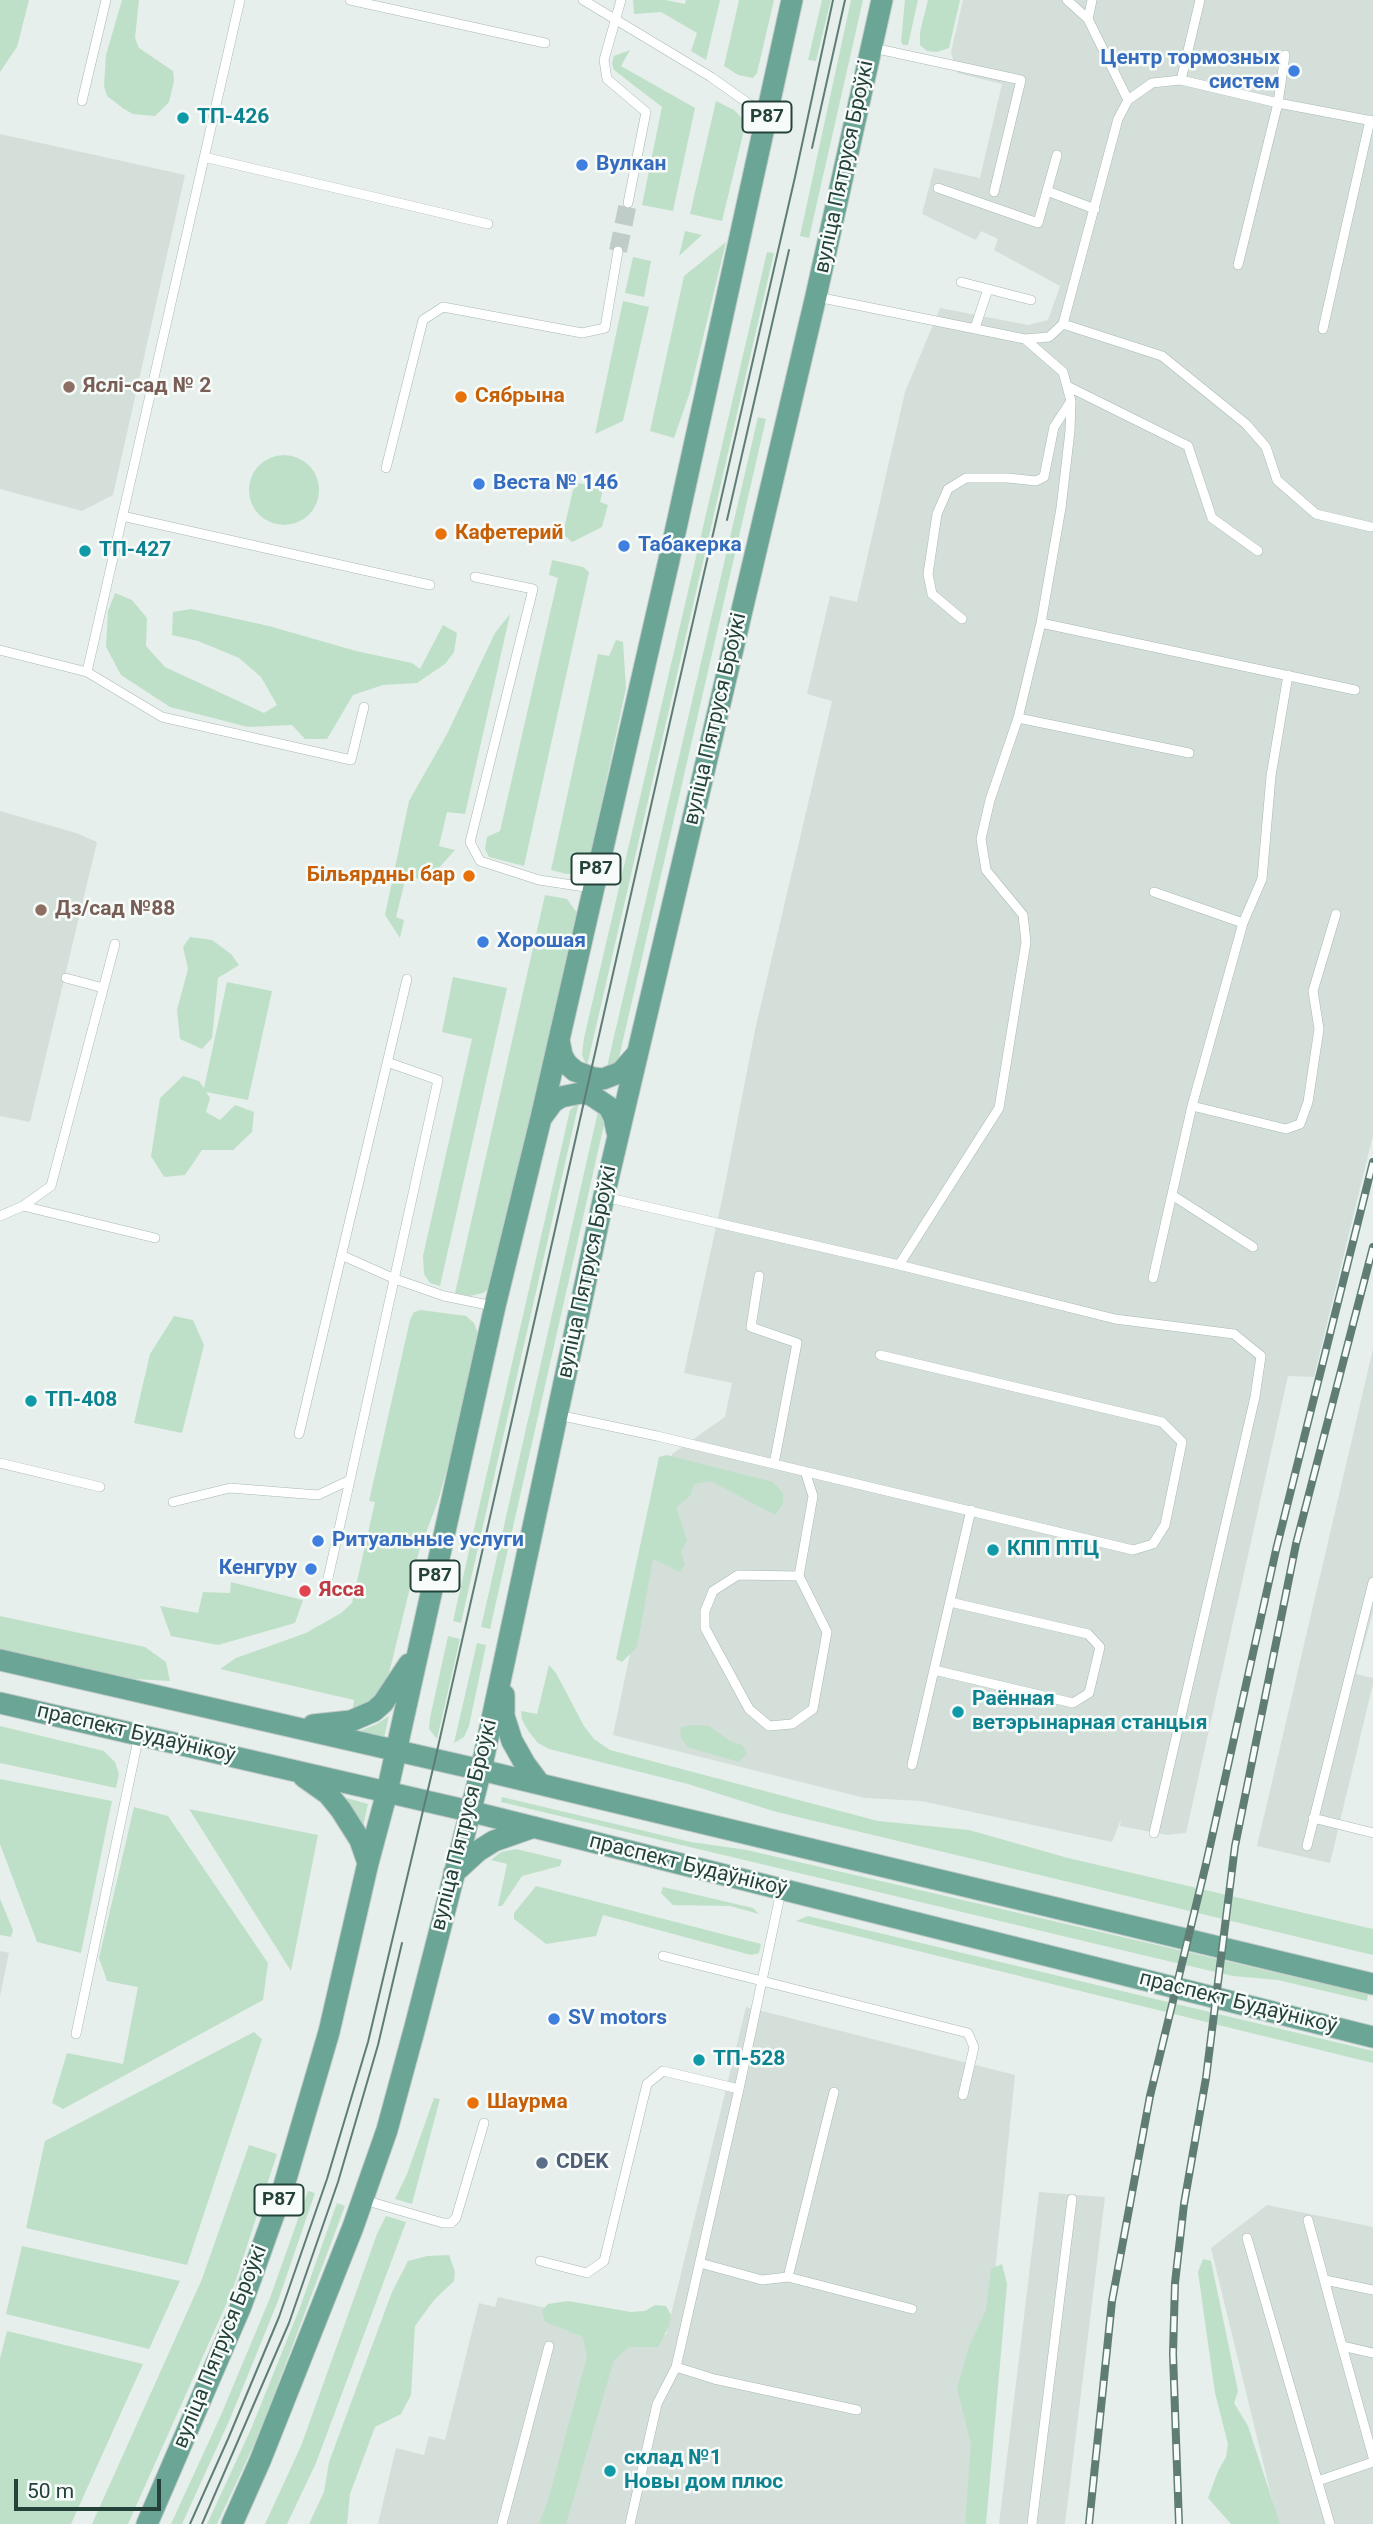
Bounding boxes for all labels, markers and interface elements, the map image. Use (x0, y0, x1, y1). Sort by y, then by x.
place label: Центр тормозных систем (1101, 46, 1280, 96)
street label: вуліца Пятруся Броўкі (810, 58, 880, 276)
marker: Центр тормозных систем (1286, 63, 1302, 79)
road number: Р87 (742, 102, 792, 132)
place label: ТП-426 (197, 105, 269, 131)
marker: ТП-426 (175, 110, 191, 126)
place label: Вулкан (596, 152, 666, 178)
marker: Вулкан (574, 157, 590, 173)
place label: Яслі-сад № 2 (83, 374, 211, 400)
marker: Яслі-сад № 2 (61, 379, 77, 395)
place label: Сябрына (475, 384, 565, 410)
marker: Сябрына (453, 389, 469, 405)
place label: Веста № 146 (493, 471, 618, 497)
marker: Веста № 146 (471, 476, 487, 492)
place label: Кафетерий (455, 521, 563, 547)
marker: Кафетерий (433, 526, 449, 542)
place label: Табакерка (638, 533, 742, 559)
place label: ТП-427 (99, 538, 171, 564)
marker: Табакерка (616, 538, 632, 554)
marker: ТП-427 (77, 543, 93, 559)
street label: вуліца Пятруся Броўкі (679, 611, 753, 827)
road number: Р87 (572, 854, 620, 884)
place label: Більярдны бар (307, 863, 455, 889)
marker: Більярдны бар (461, 868, 477, 884)
place label: Дз/сад №88 (55, 897, 175, 923)
marker: Дз/сад №88 (33, 902, 49, 918)
place label: Хорошая (497, 929, 586, 955)
marker: Хорошая (475, 934, 491, 950)
street label: вуліца Пятруся Броўкі (553, 1163, 623, 1381)
place label: ТП-408 (45, 1388, 117, 1414)
marker: ТП-408 (23, 1393, 39, 1409)
place label: Ритуальные услуги (332, 1528, 524, 1554)
marker: Ритуальные услуги (310, 1533, 326, 1549)
place label: КПП ПТЦ (1007, 1537, 1099, 1563)
marker: КПП ПТЦ (985, 1542, 1001, 1558)
place label: Кенгуру (219, 1556, 297, 1582)
road number: Р87 (410, 1560, 460, 1592)
marker: Кенгуру (303, 1561, 319, 1577)
place label: Ясса (319, 1578, 365, 1604)
marker: Ясса (297, 1583, 313, 1599)
place label: Раённая ветэрынарная станцыя (972, 1687, 1207, 1737)
street label: праспект Будаўнікоў (34, 1699, 238, 1769)
marker: Раённая ветэрынарная станцыя (950, 1704, 966, 1720)
street label: вуліца Пятруся Броўкі (427, 1717, 503, 1933)
street label: праспект Будаўнікоў (587, 1829, 789, 1903)
street label: праспект Будаўнікоў (1137, 1966, 1339, 2040)
place label: SV motors (568, 2006, 667, 2032)
marker: SV motors (546, 2011, 562, 2027)
place label: ТП-528 (713, 2047, 785, 2073)
marker: ТП-528 (691, 2052, 707, 2068)
place label: Шаурма (487, 2090, 568, 2116)
marker: Шаурма (465, 2095, 481, 2111)
place label: CDEK (556, 2150, 609, 2176)
marker: CDEK (534, 2155, 550, 2171)
road number: Р87 (254, 2184, 304, 2216)
street label: вуліца Пятруся Броўкі (169, 2242, 273, 2452)
place label: склад №1 Новы дом плюс (624, 2446, 783, 2496)
marker: склад №1 Новы дом плюс (602, 2463, 618, 2479)
scale bar (18, 2464, 164, 2508)
text: 50 m (27, 2479, 74, 2503)

